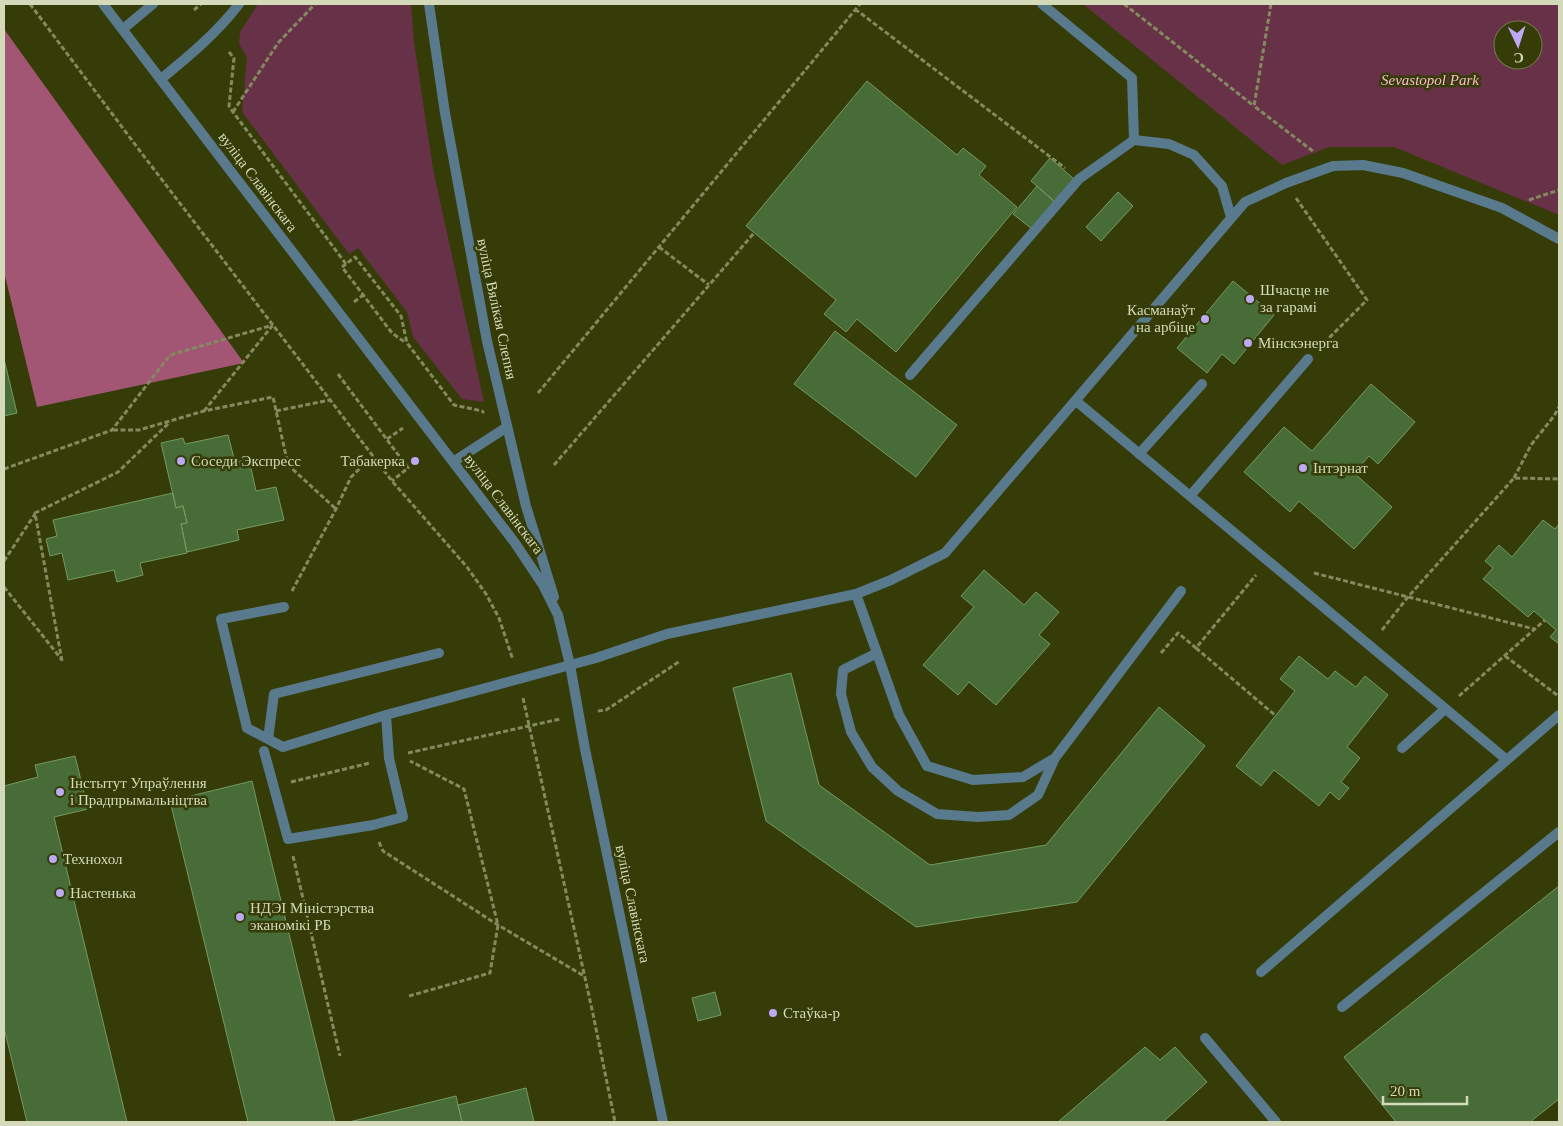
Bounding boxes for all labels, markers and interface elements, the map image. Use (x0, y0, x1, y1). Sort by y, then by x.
north arrow (1493, 20, 1543, 70)
text: С (1513, 50, 1524, 65)
park label: Sevastopol Park (1381, 72, 1479, 88)
street label: вуліца Славінскага (215, 129, 301, 235)
street label: вуліца Вялікая Слепня (474, 237, 520, 381)
place label: Шчасце не за гарамі (1260, 282, 1329, 315)
marker: Шчасце не за гарамі (1244, 293, 1256, 305)
place label: Касманаўт на арбіце (1127, 302, 1195, 335)
marker: Касманаўт на арбіце (1199, 313, 1211, 325)
place label: Мінскэнерга (1258, 335, 1339, 351)
marker: Мінскэнерга (1242, 337, 1254, 349)
street label: вуліца Славінскага (461, 451, 547, 557)
place label: Соседи Экспресс (191, 453, 301, 469)
place label: Табакерка (340, 453, 405, 469)
marker: Соседи Экспресс (175, 455, 187, 467)
marker: Табакерка (409, 455, 421, 467)
place label: Інтэрнат (1313, 460, 1368, 476)
marker: Інтэрнат (1297, 462, 1309, 474)
place label: Інстытут Упраўлення і Прадпрымальніцтва (70, 775, 207, 808)
marker: Інстытут Упраўлення і Прадпрымальніцтва (54, 786, 66, 798)
street label: вуліца Славінскага (613, 844, 653, 965)
place label: Технохол (63, 851, 123, 867)
marker: Технохол (47, 853, 59, 865)
place label: Настенька (70, 885, 136, 901)
marker: Настенька (54, 887, 66, 899)
place label: НДЭІ Міністэрства эканомікі РБ (250, 900, 374, 933)
marker: НДЭІ Міністэрства эканомікі РБ (234, 911, 246, 923)
place label: Стаўка-р (783, 1005, 840, 1021)
marker: Стаўка-р (767, 1007, 779, 1019)
scale bar (1383, 1074, 1467, 1106)
text: 20 m (1390, 1083, 1421, 1099)

